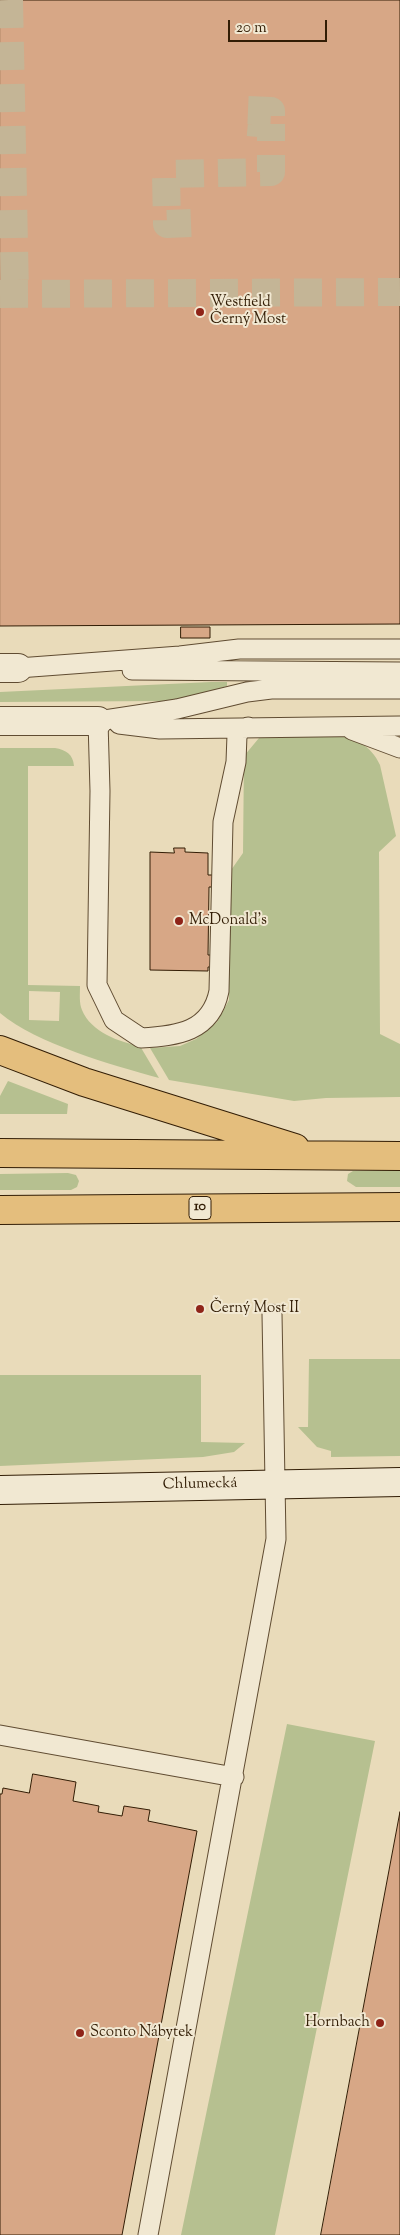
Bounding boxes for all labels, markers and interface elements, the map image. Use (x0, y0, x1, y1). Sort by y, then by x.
scale bar (230, 10, 329, 42)
text: 20 m (236, 18, 267, 39)
place label: Westfield Černý Most (210, 294, 286, 329)
marker: Westfield Černý Most (194, 306, 206, 318)
place label: McDonald's (189, 912, 267, 930)
marker: McDonald's (173, 915, 185, 927)
road number: 10 (189, 1196, 211, 1220)
place label: Černý Most II (210, 1300, 299, 1318)
marker: Černý Most II (194, 1303, 206, 1315)
street label: Chlumecká (163, 1475, 237, 1495)
place label: Hornbach (305, 2014, 370, 2032)
marker: Hornbach (374, 2017, 386, 2029)
place label: Sconto Nábytek (90, 2024, 193, 2042)
marker: Sconto Nábytek (74, 2027, 86, 2039)

